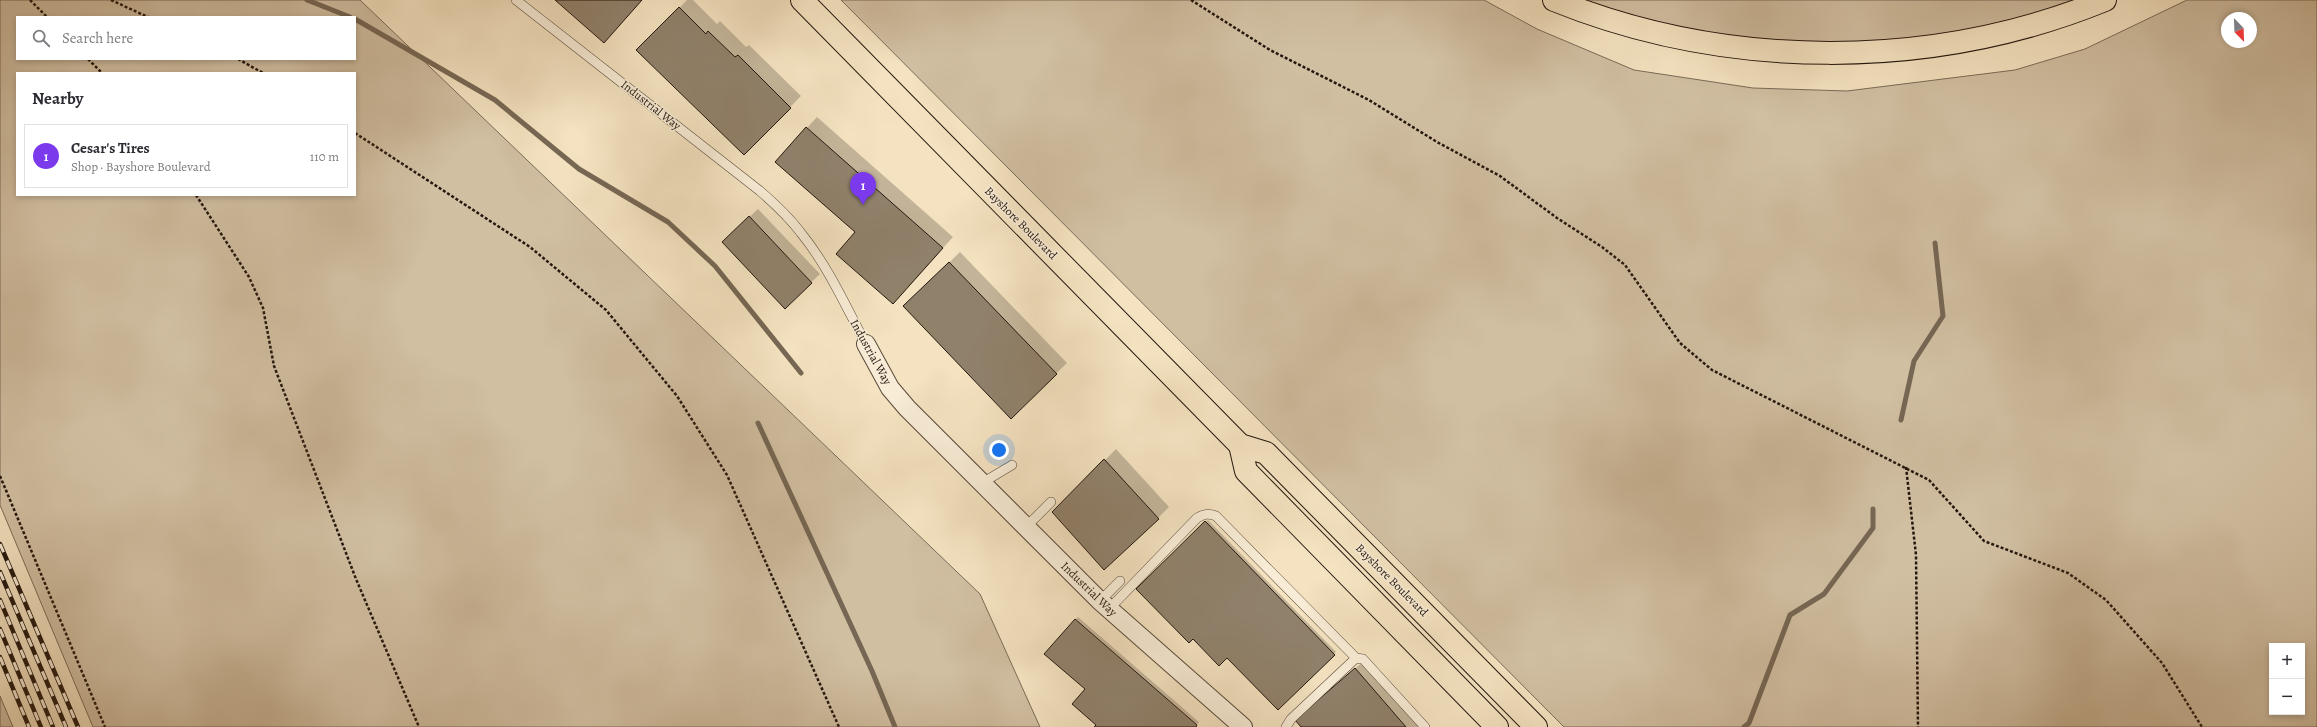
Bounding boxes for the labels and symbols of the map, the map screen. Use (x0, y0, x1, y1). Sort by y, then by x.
north arrow (2221, 12, 2257, 48)
street label: Industrial Way (618, 76, 685, 134)
pin: 1 (850, 172, 876, 205)
street label: Bayshore Boulevard (981, 183, 1061, 263)
street label: Industrial Way (846, 316, 896, 388)
your location (989, 440, 1009, 460)
street label: Bayshore Boulevard (1352, 540, 1432, 620)
street label: Industrial Way (1057, 558, 1121, 620)

